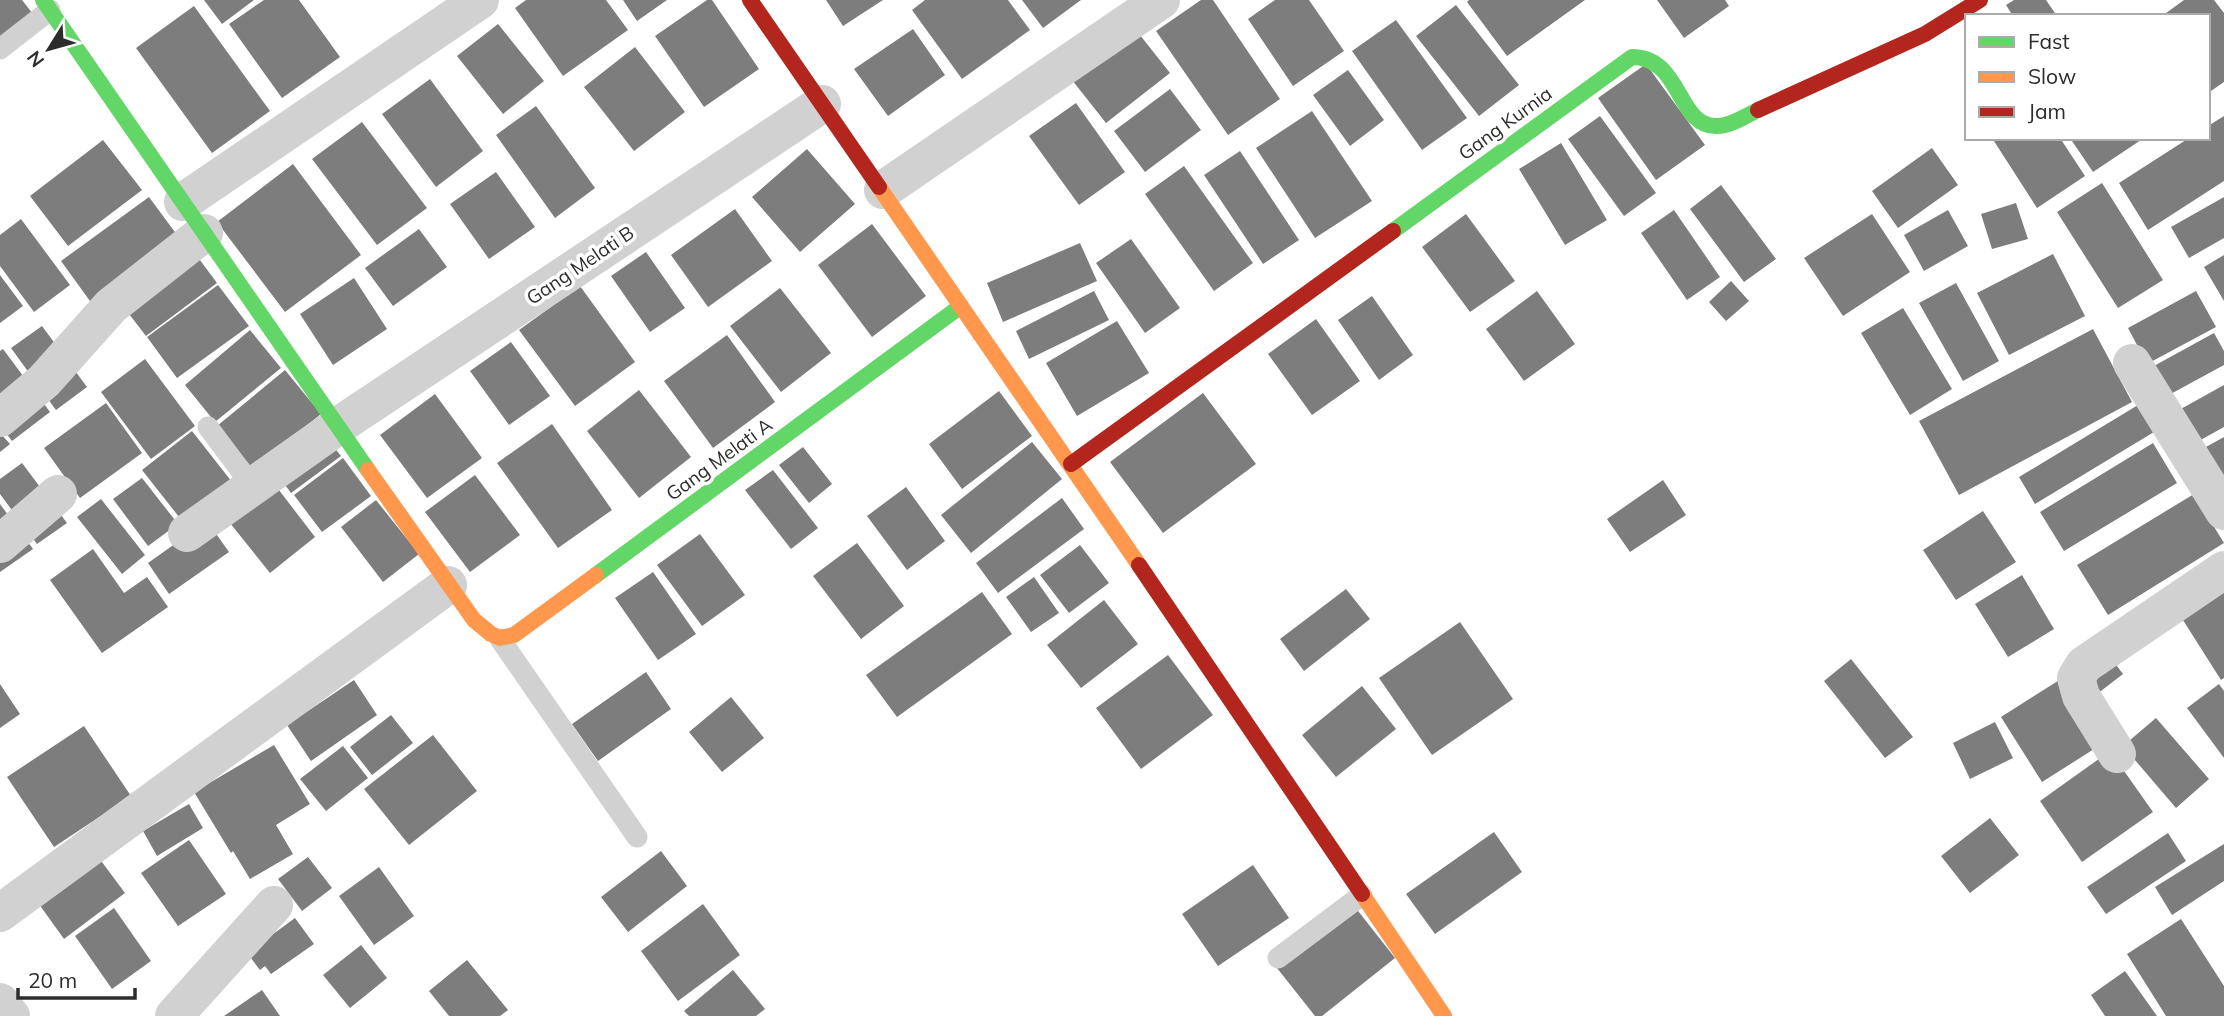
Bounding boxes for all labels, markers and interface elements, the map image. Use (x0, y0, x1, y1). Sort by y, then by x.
north arrow (14, 14, 84, 84)
legend (1965, 14, 2210, 140)
text: Fast (2028, 28, 2070, 54)
text: N (22, 46, 49, 72)
text: Slow (2028, 63, 2076, 89)
street label: Gang Kurnia (1454, 81, 1556, 165)
text: Jam (2028, 98, 2066, 124)
street label: Gang Melati B (522, 220, 638, 310)
street label: Gang Melati A (661, 412, 777, 506)
scale bar (18, 956, 135, 1000)
text: 20 m (28, 967, 77, 993)

